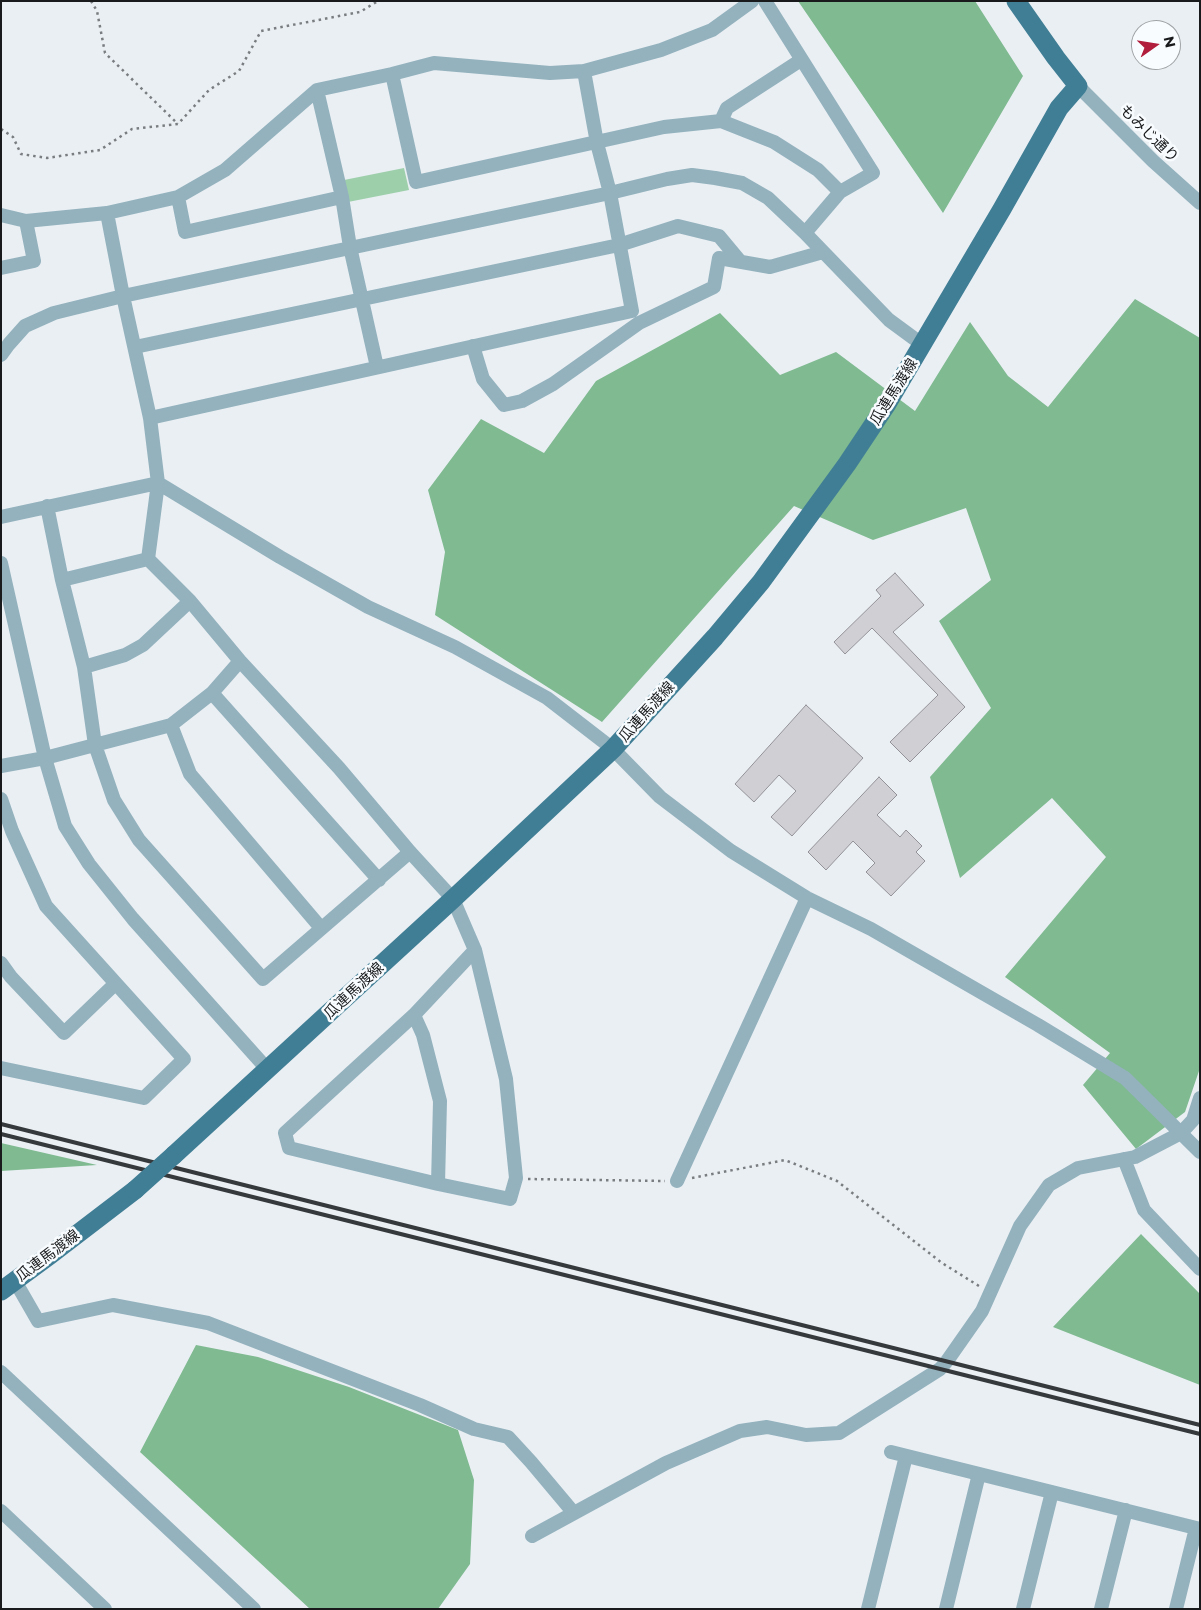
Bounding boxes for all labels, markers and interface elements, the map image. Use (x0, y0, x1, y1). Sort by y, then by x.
north arrow (1131, 20, 1181, 70)
text: N (1160, 34, 1180, 49)
street label: もみじ通り (1116, 101, 1182, 167)
street label: 瓜連馬渡線 (866, 355, 922, 429)
street label: 瓜連馬渡線 (615, 678, 679, 746)
street label: 瓜連馬渡線 (320, 959, 388, 1023)
street label: 瓜連馬渡線 (13, 1226, 83, 1286)

